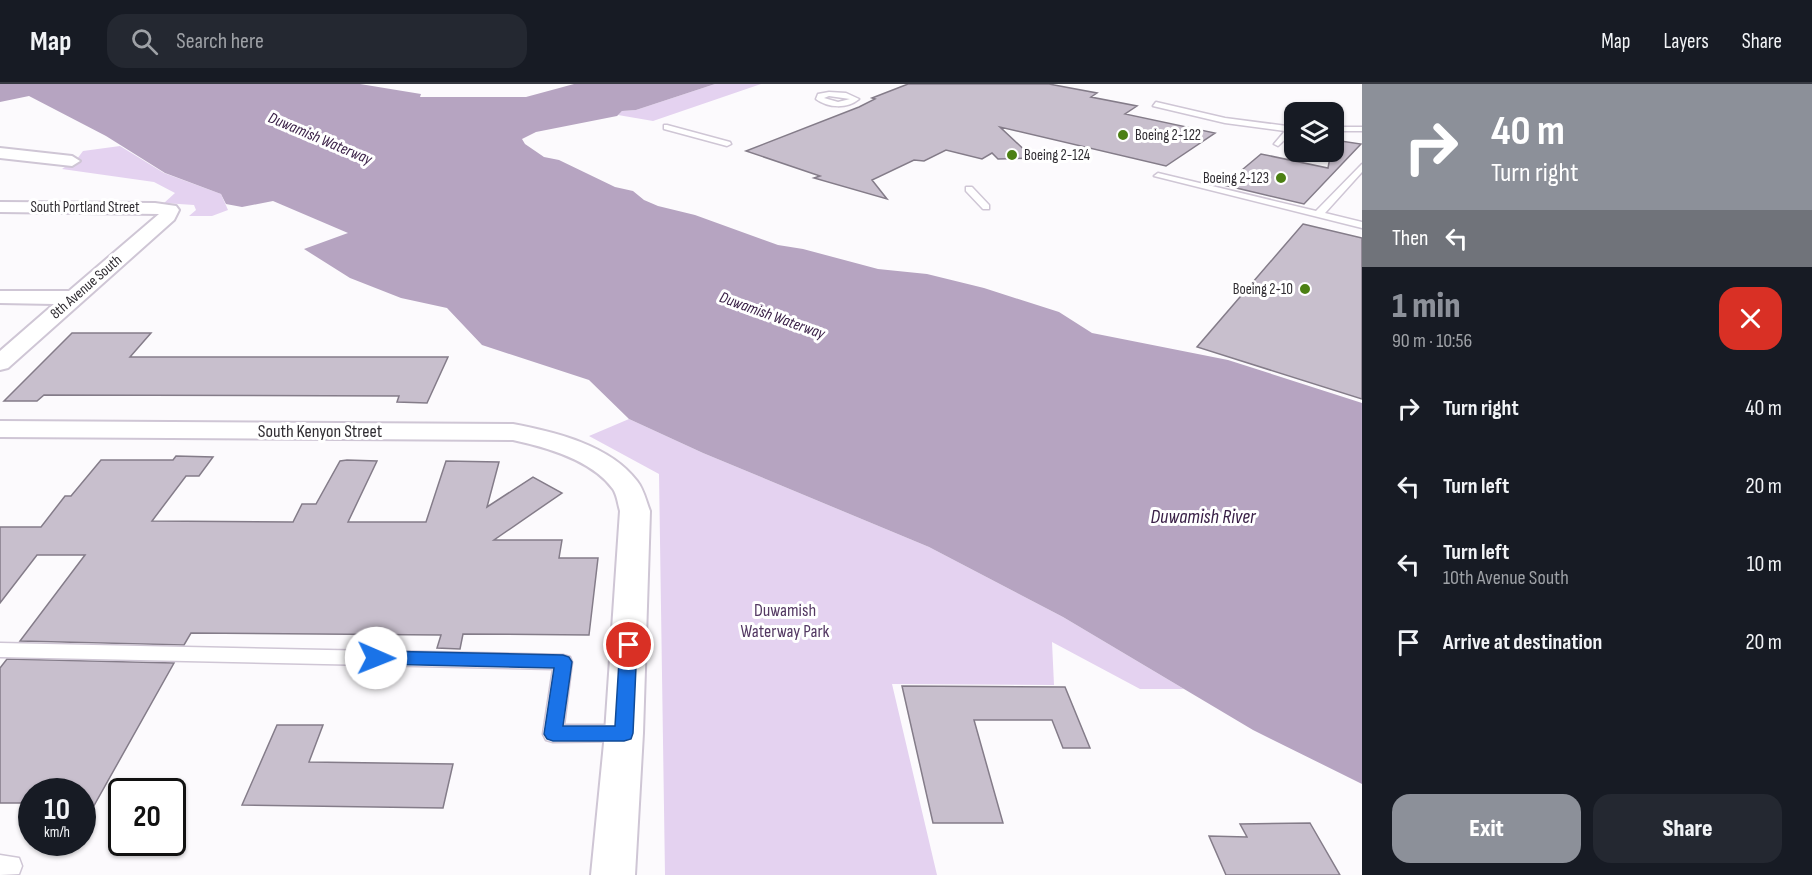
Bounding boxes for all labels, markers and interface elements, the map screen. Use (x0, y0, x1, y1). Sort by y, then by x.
search box (107, 14, 527, 68)
text: Map (30, 25, 71, 58)
icon: search (128, 25, 161, 58)
text: Search here (176, 28, 264, 55)
text: Map (1601, 29, 1630, 54)
text: Layers (1663, 29, 1709, 54)
text: Share (1742, 29, 1782, 54)
map controls (1284, 102, 1344, 162)
button: layers (1284, 102, 1344, 162)
text: 40 m (1491, 106, 1565, 157)
icon: right (1392, 108, 1470, 186)
water label: Duwamish Waterway (265, 109, 376, 170)
place label: Boeing 2-122 (1135, 126, 1201, 145)
marker: Boeing 2-122 (1116, 128, 1130, 142)
place label: Boeing 2-124 (1024, 146, 1090, 165)
marker: Boeing 2-124 (1005, 148, 1019, 162)
text: Turn right (1491, 157, 1578, 189)
place label: Boeing 2-123 (1203, 169, 1269, 188)
marker: Boeing 2-123 (1274, 171, 1288, 185)
street label: South Portland Street (30, 198, 140, 217)
icon: left (1440, 222, 1473, 255)
text: Then (1392, 225, 1428, 252)
street label: 8th Avenue South (46, 251, 126, 323)
place label: Boeing 2-10 (1233, 280, 1293, 299)
marker: Boeing 2-10 (1298, 282, 1312, 296)
text: 1 min (1392, 285, 1460, 328)
button: close (1719, 287, 1782, 350)
water label: Duwamish Waterway (717, 288, 828, 344)
text: 90 m · 10:56 (1392, 329, 1472, 353)
icon: right (1392, 392, 1425, 425)
text: Turn right (1443, 395, 1519, 422)
text: 40 m (1745, 395, 1782, 422)
street label: South Kenyon Street (258, 421, 383, 442)
icon: left (1392, 470, 1425, 503)
text: Turn left (1443, 473, 1509, 500)
text: 20 m (1746, 473, 1782, 500)
water label: Duwamish River (1150, 505, 1257, 529)
text: Turn left (1443, 539, 1509, 566)
icon: left (1392, 548, 1425, 581)
text: 10 m (1747, 551, 1782, 578)
text: 10th Avenue South (1443, 566, 1569, 590)
park label: Duwamish Waterway Park (741, 600, 830, 642)
pin (603, 619, 654, 670)
position arrow (344, 626, 408, 690)
icon: arrive (1392, 626, 1425, 659)
icon: arrive (612, 628, 645, 661)
text: Arrive at destination (1443, 629, 1602, 656)
text: 20 m (1746, 629, 1782, 656)
speed limit sign: 20 (108, 778, 186, 856)
text: 10 (44, 792, 70, 828)
button: Exit (1392, 794, 1581, 863)
button: Share (1593, 794, 1782, 863)
text: km/h (44, 823, 70, 842)

